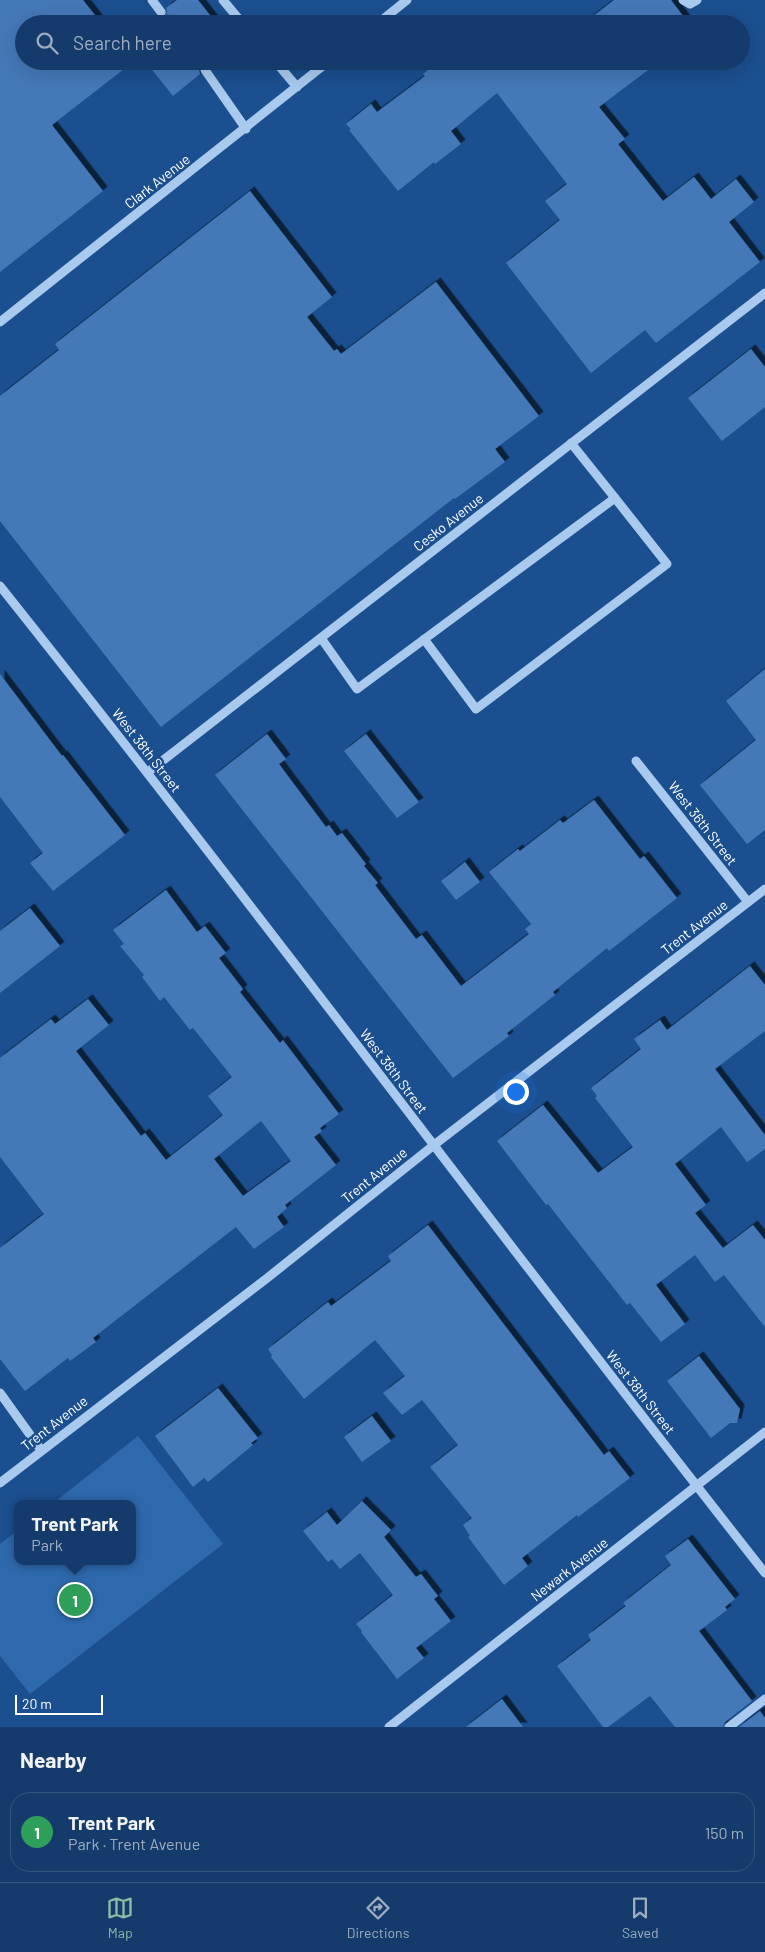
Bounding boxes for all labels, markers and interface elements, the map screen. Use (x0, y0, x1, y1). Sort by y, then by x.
search box (15, 15, 750, 70)
icon: search (33, 29, 61, 57)
text: Search here (73, 31, 172, 54)
street label: Clark Avenue (121, 150, 193, 212)
street label: Cesko Avenue (410, 489, 486, 555)
street label: West 38th Street (109, 705, 185, 795)
street label: West 36th Street (665, 778, 741, 868)
street label: Trent Avenue (657, 896, 731, 958)
street label: West 38th Street (357, 1025, 431, 1117)
your location (503, 1079, 529, 1105)
street label: Trent Avenue (338, 1143, 410, 1207)
street label: West 38th Street (603, 1347, 679, 1437)
street label: Trent Avenue (17, 1392, 91, 1454)
popup (14, 1500, 136, 1565)
text: Trent Park (31, 1512, 119, 1535)
street label: Newark Avenue (527, 1534, 611, 1604)
text: Park (31, 1535, 63, 1554)
pin: 1 (59, 1581, 91, 1619)
scale bar (15, 1692, 102, 1715)
text: 20 m (22, 1695, 52, 1712)
text: Nearby (20, 1747, 86, 1772)
text: Trent Park (68, 1811, 156, 1834)
text: 1 (34, 1823, 40, 1842)
text: 150 m (705, 1823, 744, 1842)
text: Park · Trent Avenue (68, 1834, 200, 1853)
tab: Map (106, 1894, 134, 1941)
tab: Directions (347, 1894, 409, 1941)
tab: Saved (622, 1894, 659, 1941)

